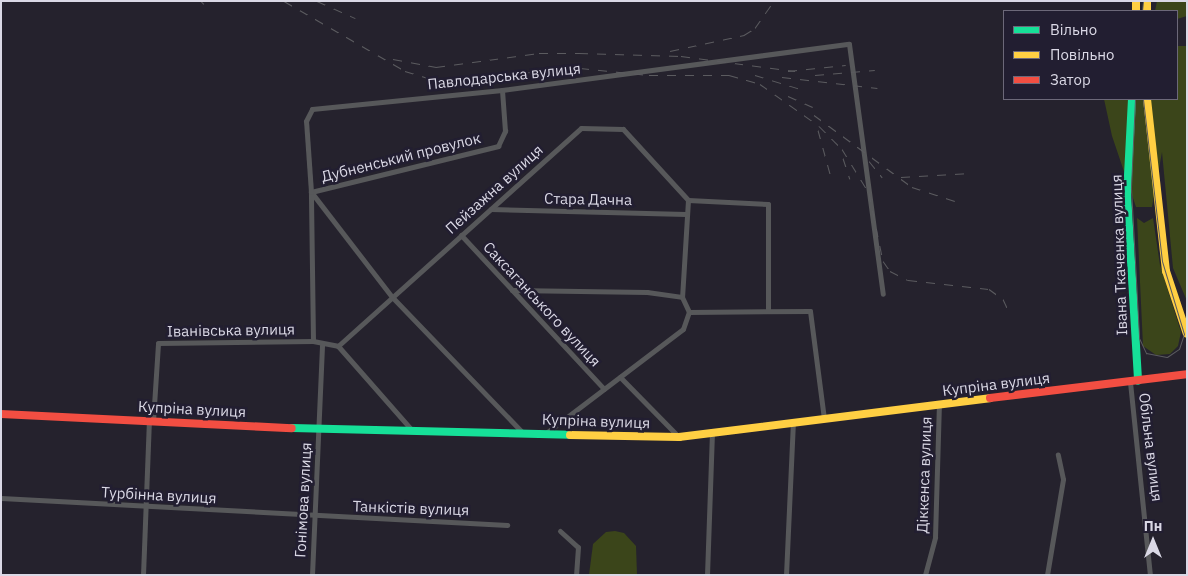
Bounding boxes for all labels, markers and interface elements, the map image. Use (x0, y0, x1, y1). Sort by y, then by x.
legend (1003, 10, 1178, 100)
text: Вільно (1050, 20, 1097, 39)
text: Повільно (1050, 45, 1114, 64)
street label: Павлодарська вулиця (426, 59, 582, 93)
text: Затор (1050, 70, 1091, 89)
street label: Дубненський провулок (319, 128, 483, 186)
street label: Пейзажна вулиця (442, 141, 546, 237)
street label: Івана Ткаченка вулиця (1107, 174, 1131, 336)
street label: Стара Дачна (544, 189, 632, 209)
street label: Саксаганського вулиця (480, 238, 604, 370)
street label: Іванівська вулиця (167, 320, 295, 340)
street label: Купріна вулиця (941, 368, 1051, 400)
street label: Обільна вулиця (1135, 392, 1167, 502)
street label: Купріна вулиця (137, 397, 247, 421)
street label: Купріна вулиця (542, 410, 650, 432)
street label: Діккенса вулиця (913, 416, 935, 534)
street label: Гонімова вулиця (291, 442, 315, 558)
street label: Турбінна вулиця (101, 483, 217, 507)
street label: Танкістів вулиця (352, 497, 470, 519)
north arrow (1128, 516, 1178, 566)
text: Пн (1144, 517, 1162, 535)

